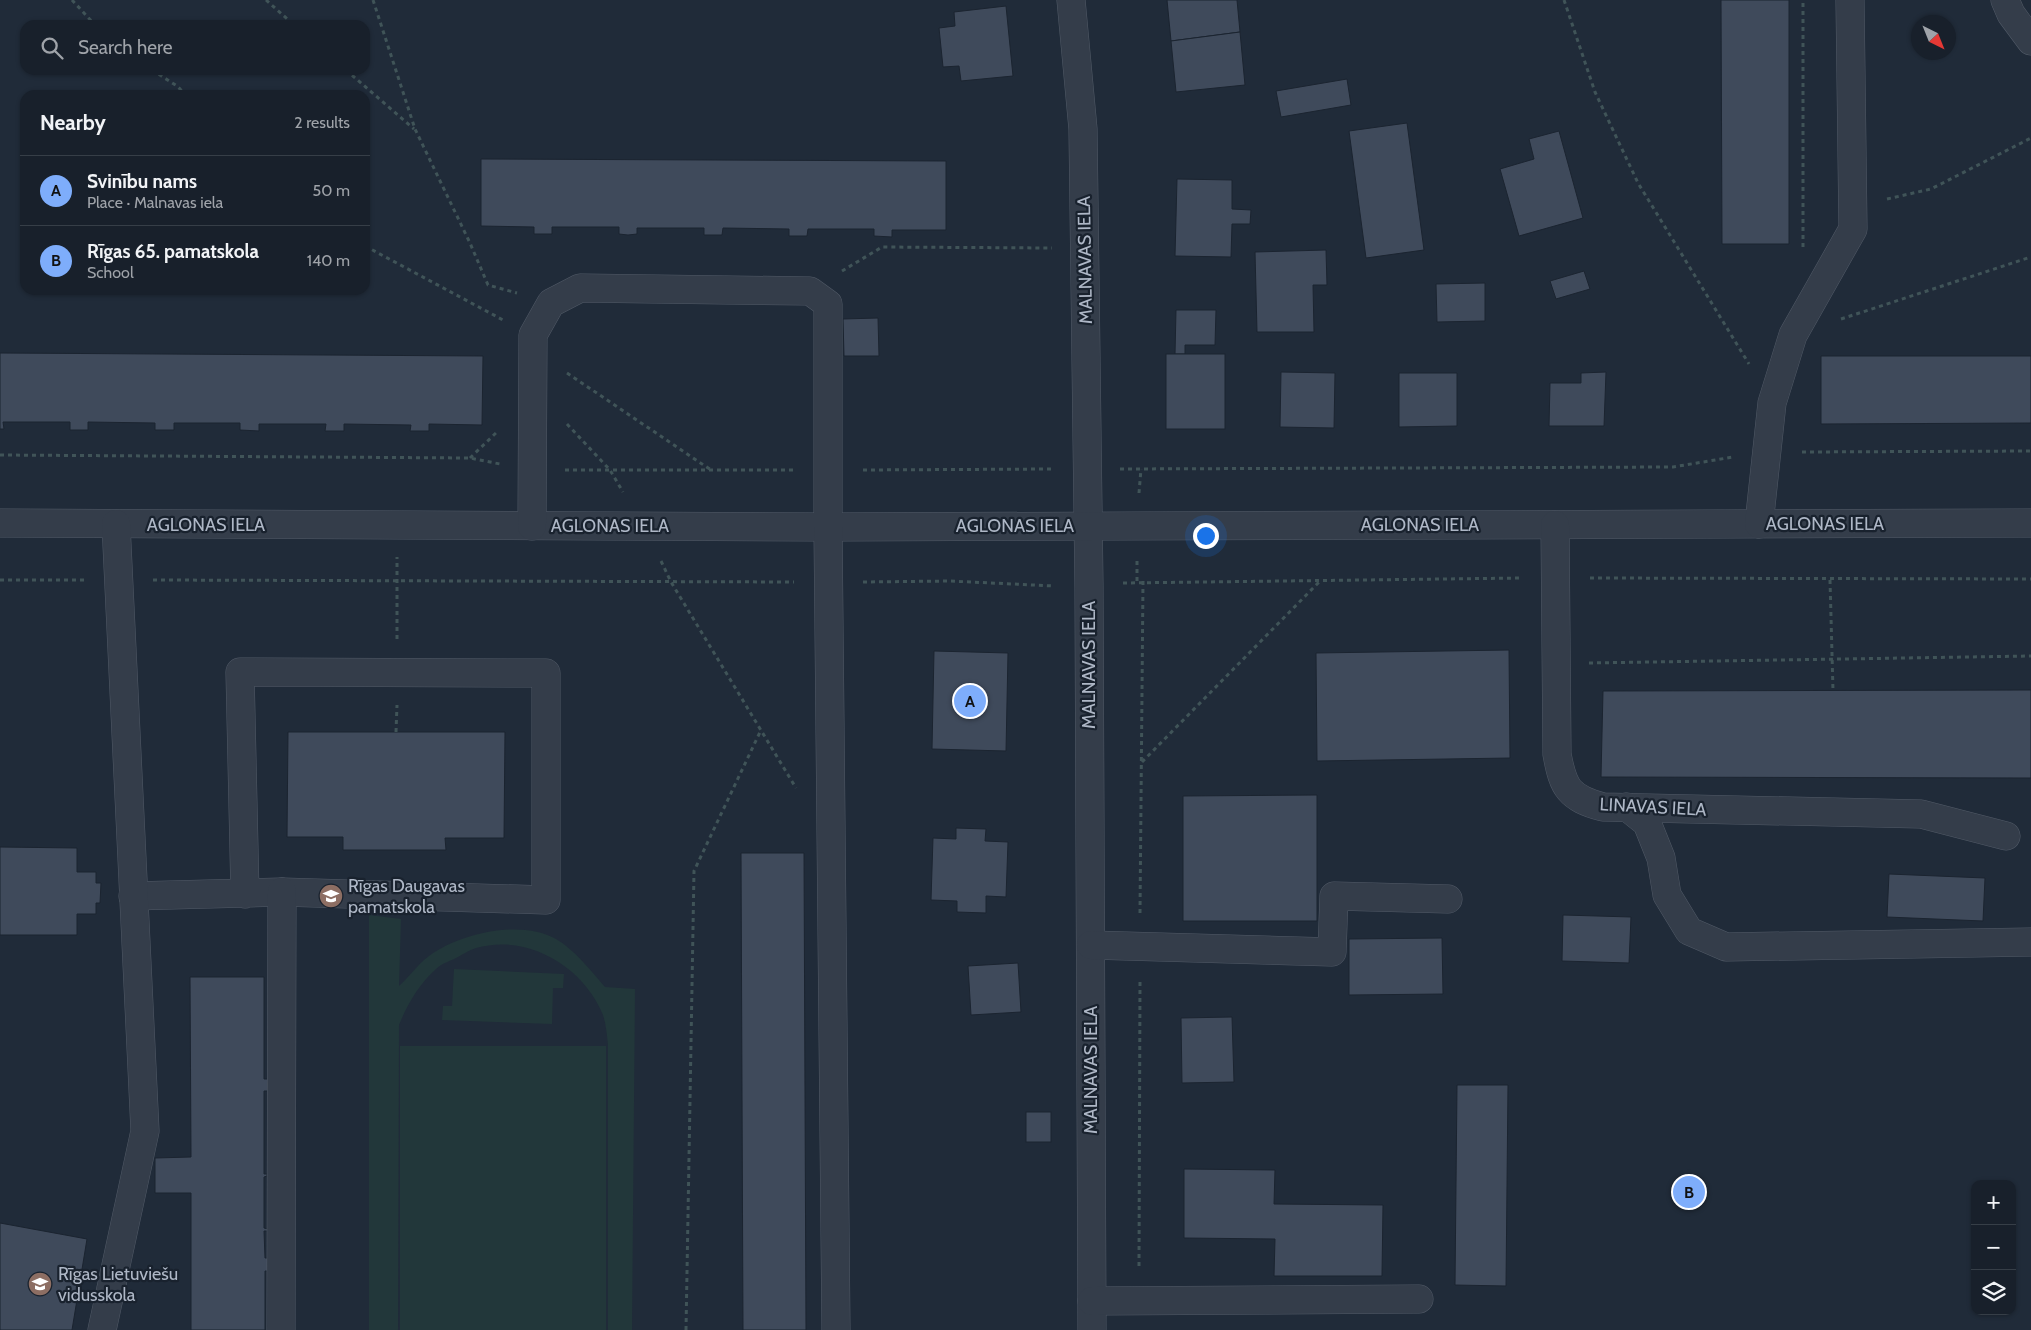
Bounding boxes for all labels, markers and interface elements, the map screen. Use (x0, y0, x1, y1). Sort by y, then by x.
north arrow (1911, 15, 1956, 60)
search box (20, 20, 370, 75)
icon: search (38, 34, 66, 62)
text: Search here (78, 36, 172, 59)
text: Nearby (40, 110, 106, 135)
text: 2 results (294, 113, 350, 132)
text: Svinību nams (87, 170, 197, 193)
text: A (51, 181, 61, 200)
text: 50 m (313, 181, 350, 200)
text: Place · Malnavas iela (87, 193, 223, 212)
street label: MALNAVAS IELA (1073, 196, 1097, 324)
text: Rīgas 65. pamatskola (87, 240, 259, 263)
text: B (51, 251, 61, 270)
text: 140 m (307, 251, 350, 270)
text: School (87, 263, 134, 282)
street label: AGLONAS IELA (1766, 513, 1884, 535)
street label: AGLONAS IELA (147, 514, 265, 536)
street label: AGLONAS IELA (1361, 514, 1479, 536)
street label: AGLONAS IELA (551, 515, 669, 537)
street label: AGLONAS IELA (956, 515, 1074, 537)
your location (1193, 523, 1219, 549)
street label: MALNAVAS IELA (1078, 601, 1100, 729)
pin: A (954, 682, 986, 720)
street label: LINAVAS IELA (1599, 793, 1707, 821)
place label: Rīgas Daugavas pamatskola (348, 875, 465, 918)
school or university icon: Rīgas Daugavas pamatskola (318, 883, 344, 909)
street label: MALNAVAS IELA (1080, 1006, 1102, 1134)
pin: B (1673, 1173, 1705, 1211)
map controls (1971, 1180, 2016, 1315)
button: + (1971, 1180, 2016, 1225)
button: − (1971, 1225, 2016, 1270)
place label: Rīgas Lietuviešu vidusskola (58, 1263, 178, 1306)
button: layers (1971, 1270, 2016, 1315)
school or university icon: Rīgas Lietuviešu vidusskola (27, 1271, 53, 1297)

